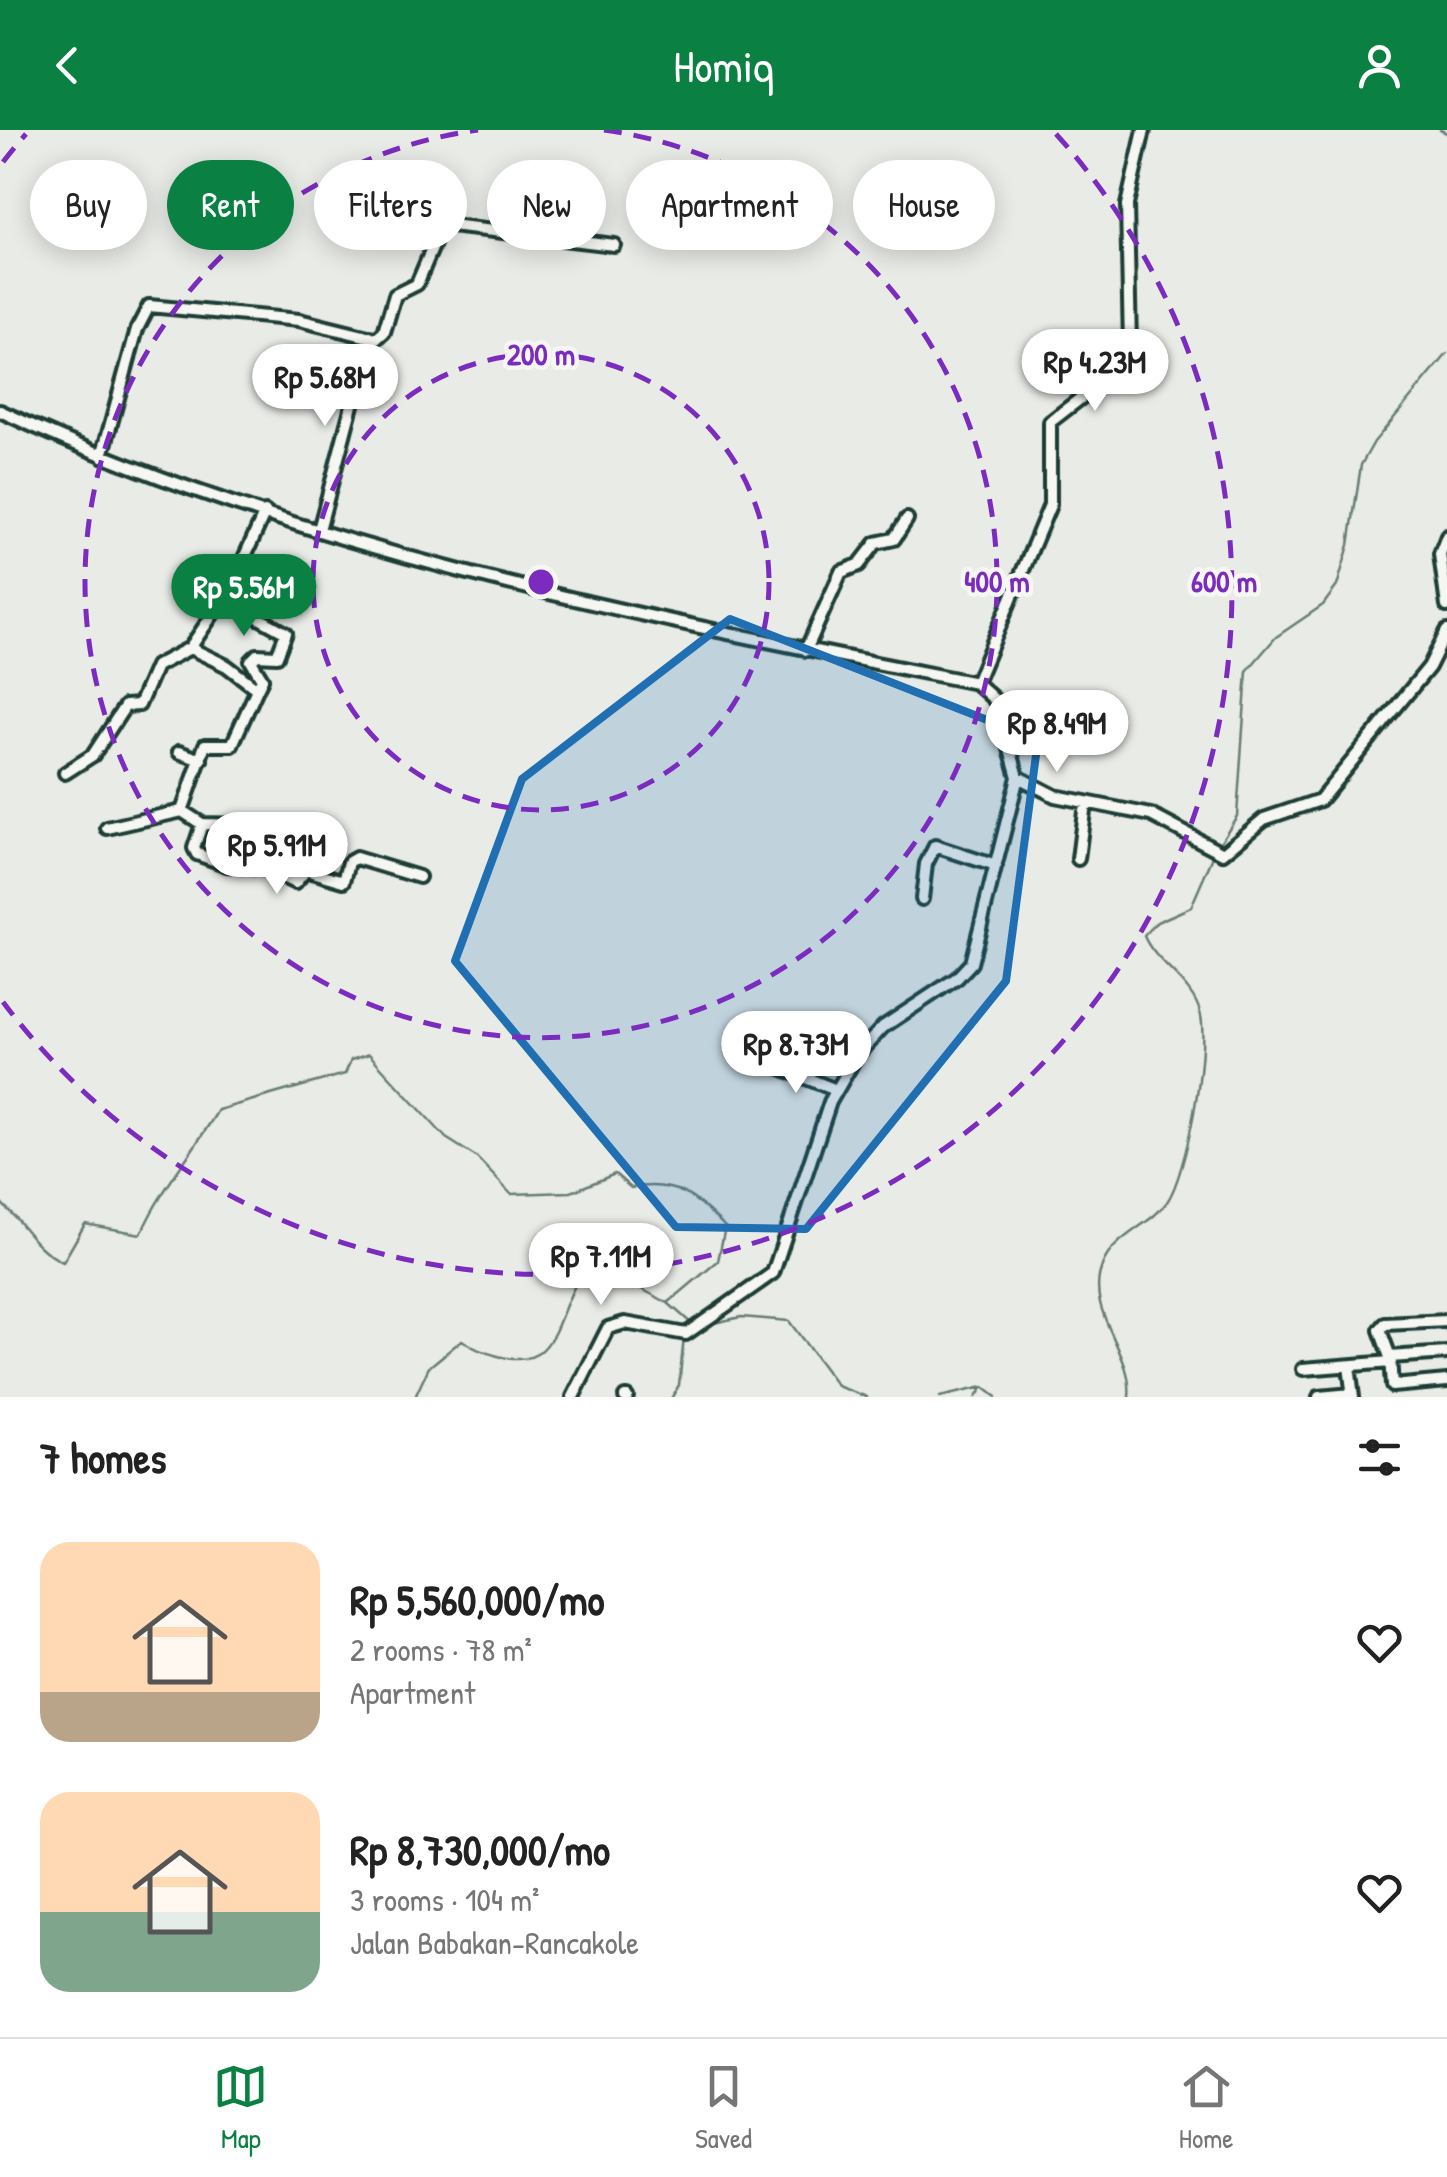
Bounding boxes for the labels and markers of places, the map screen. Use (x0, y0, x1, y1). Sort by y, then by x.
pin: Rp 4.23M (992, 329, 1198, 414)
pin: Rp 5.68M (222, 344, 428, 429)
pin: Rp 5.56M (141, 554, 347, 639)
centre of rings (523, 564, 559, 600)
pin: Rp 8.49M (954, 690, 1160, 775)
pin: Rp 5.91M (174, 812, 380, 897)
pin: Rp 8.73M (693, 1011, 899, 1096)
pin: Rp 7.11M (498, 1223, 704, 1308)

